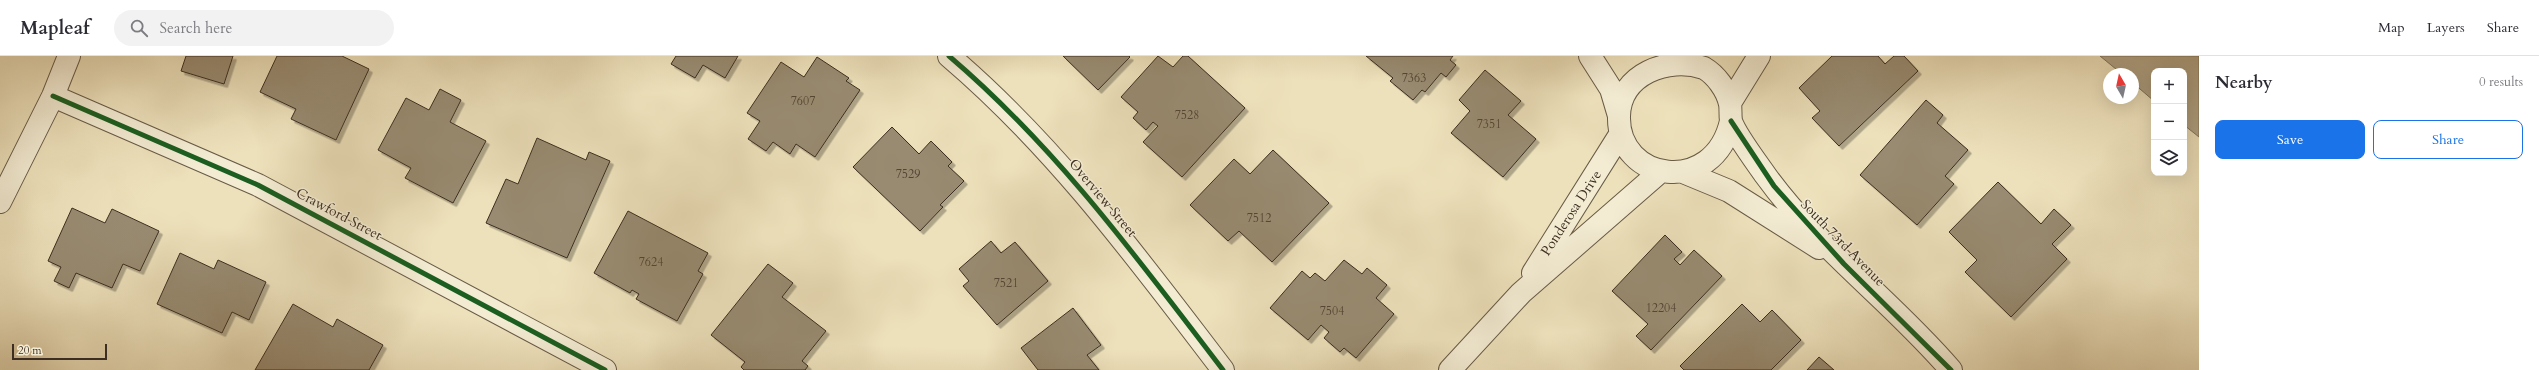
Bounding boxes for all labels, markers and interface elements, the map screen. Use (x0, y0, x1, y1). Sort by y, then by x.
search box (114, 10, 394, 46)
text: Mapleaf (20, 15, 90, 41)
icon: search (128, 17, 150, 39)
text: Search here (160, 18, 232, 38)
text: Map (2378, 18, 2405, 37)
text: Layers (2427, 18, 2465, 37)
text: Share (2487, 18, 2519, 37)
north arrow (2103, 68, 2139, 104)
map controls (2151, 68, 2187, 176)
button: + (2151, 68, 2187, 104)
house number: 7363 (1402, 70, 1426, 86)
text: Nearby (2215, 71, 2272, 94)
text: 0 results (2479, 73, 2523, 91)
house number: 7607 (791, 93, 815, 109)
button: − (2151, 104, 2187, 140)
house number: 7528 (1175, 107, 1199, 123)
house number: 7351 (1477, 116, 1501, 132)
button: Save (2215, 120, 2365, 159)
button: Share (2373, 120, 2523, 159)
button: layers (2151, 140, 2187, 176)
street label: Overview Street (1065, 155, 1142, 242)
house number: 7529 (896, 166, 920, 182)
street label: Ponderosa Drive (1536, 166, 1606, 260)
street label: Crawford Street (293, 183, 386, 245)
street label: South 73rd Avenue (1797, 195, 1889, 291)
house number: 7512 (1247, 210, 1271, 226)
house number: 7624 (639, 254, 663, 270)
house number: 7521 (994, 275, 1018, 291)
house number: 12204 (1646, 300, 1676, 316)
house number: 7504 (1320, 303, 1344, 319)
scale bar (12, 342, 107, 361)
text: 20 m (18, 343, 42, 358)

